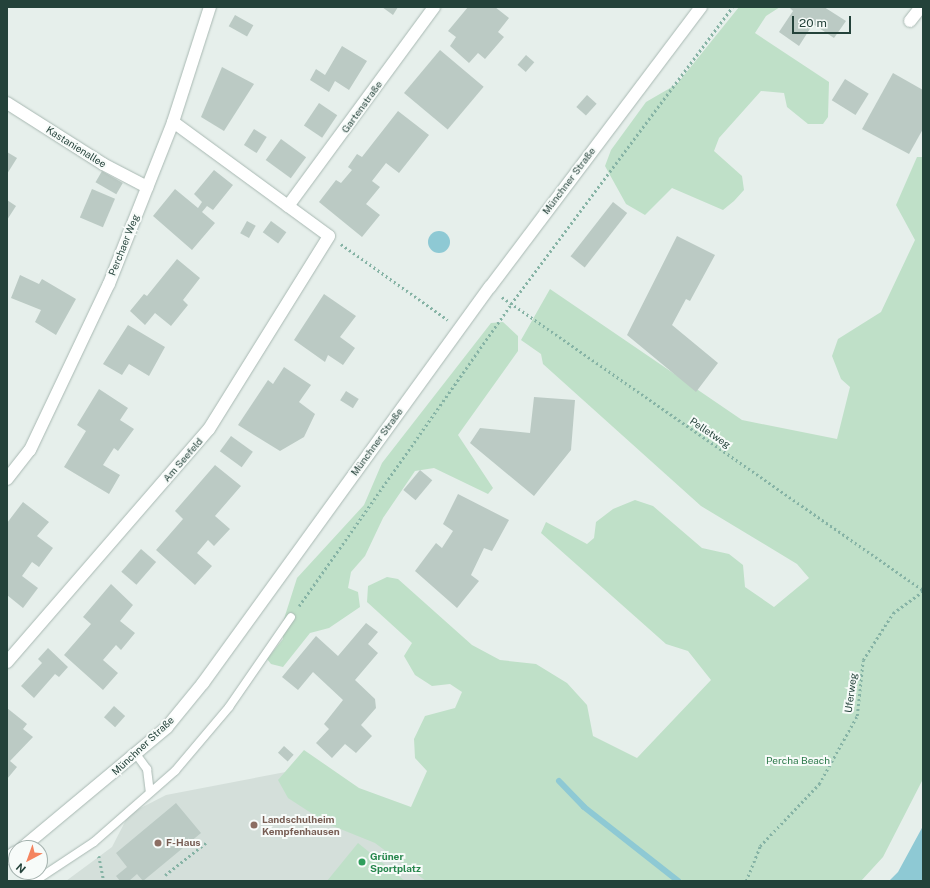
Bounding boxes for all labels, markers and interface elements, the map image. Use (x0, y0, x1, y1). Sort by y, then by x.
scale bar (794, 8, 853, 34)
text: 20 m (799, 16, 827, 30)
street label: Gartenstraße (339, 79, 385, 135)
street label: Kastanienallee (44, 124, 108, 170)
street label: Münchner Straße (540, 145, 598, 217)
street label: Perchaer Weg (106, 212, 142, 278)
street label: Münchner Straße (348, 406, 406, 478)
street label: Pelletweg (687, 415, 733, 451)
street label: Am Seefeld (161, 436, 205, 484)
street label: Uferweg (842, 672, 860, 714)
street label: Münchner Straße (109, 714, 177, 778)
park label: Percha Beach (766, 755, 830, 767)
place label: Landschulheim Kempfenhausen (262, 813, 340, 836)
marker: Landschulheim Kempfenhausen (249, 820, 259, 830)
place label: F-Haus (166, 837, 201, 849)
marker: F-Haus (153, 838, 163, 848)
north arrow (8, 840, 48, 880)
place label: Grüner Sportplatz (370, 850, 421, 874)
marker: Grüner Sportplatz (357, 857, 367, 867)
text: N (14, 861, 28, 876)

